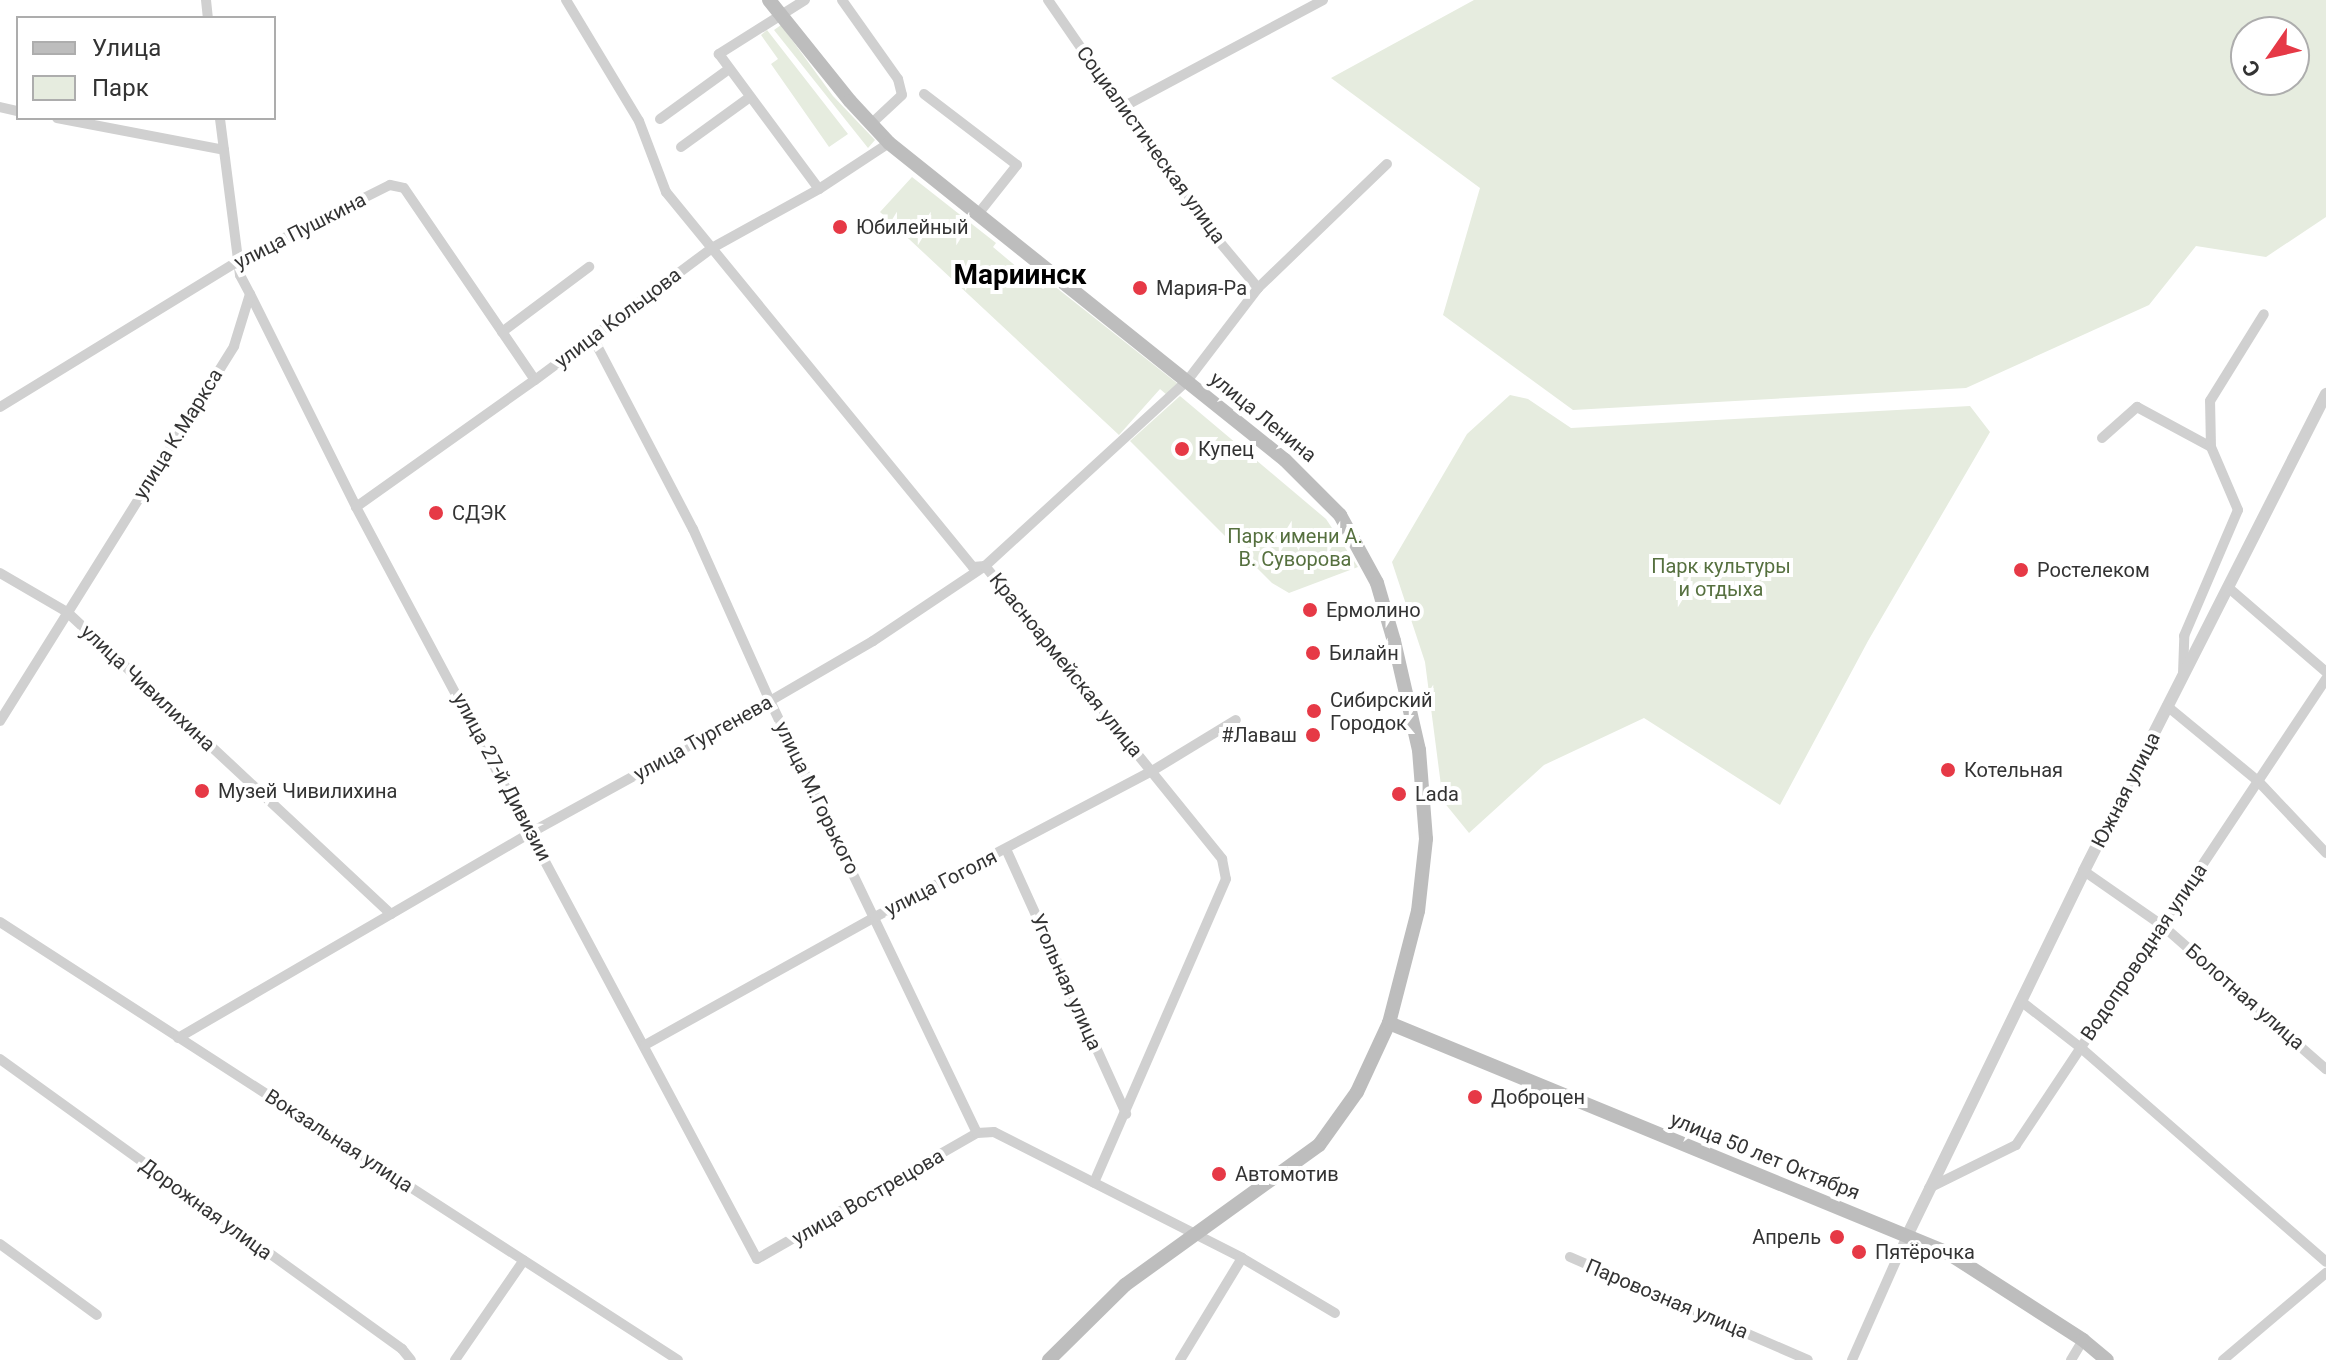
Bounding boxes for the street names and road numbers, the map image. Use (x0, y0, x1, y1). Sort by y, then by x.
street label: Социалистическая улица (1071, 42, 1231, 248)
street label: улица Пушкина (230, 187, 370, 275)
street label: улица Кольцова (550, 263, 686, 373)
street label: улица К.Маркса (128, 364, 228, 504)
street label: улица Ленина (1205, 367, 1321, 467)
street label: Красноармейская улица (984, 568, 1148, 762)
street label: улица Чивилихина (76, 620, 220, 756)
street label: улица 27-й Дивизии (447, 689, 557, 865)
street label: улица Тургенева (629, 690, 777, 786)
street label: улица М.Горького (770, 718, 864, 878)
street label: Южная улица (2087, 728, 2165, 852)
street label: улица Гоголя (881, 844, 1001, 922)
street label: Водопроводная улица (2076, 859, 2212, 1045)
street label: Угольная улица (1025, 910, 1107, 1054)
street label: Болотная улица (2181, 939, 2309, 1055)
street label: Вокзальная улица (261, 1084, 417, 1198)
street label: улица 50 лет Октября (1667, 1107, 1863, 1205)
street label: улица Вострецова (788, 1144, 948, 1250)
street label: Дорожная улица (135, 1153, 277, 1265)
street label: Паровозная улица (1582, 1254, 1752, 1344)

